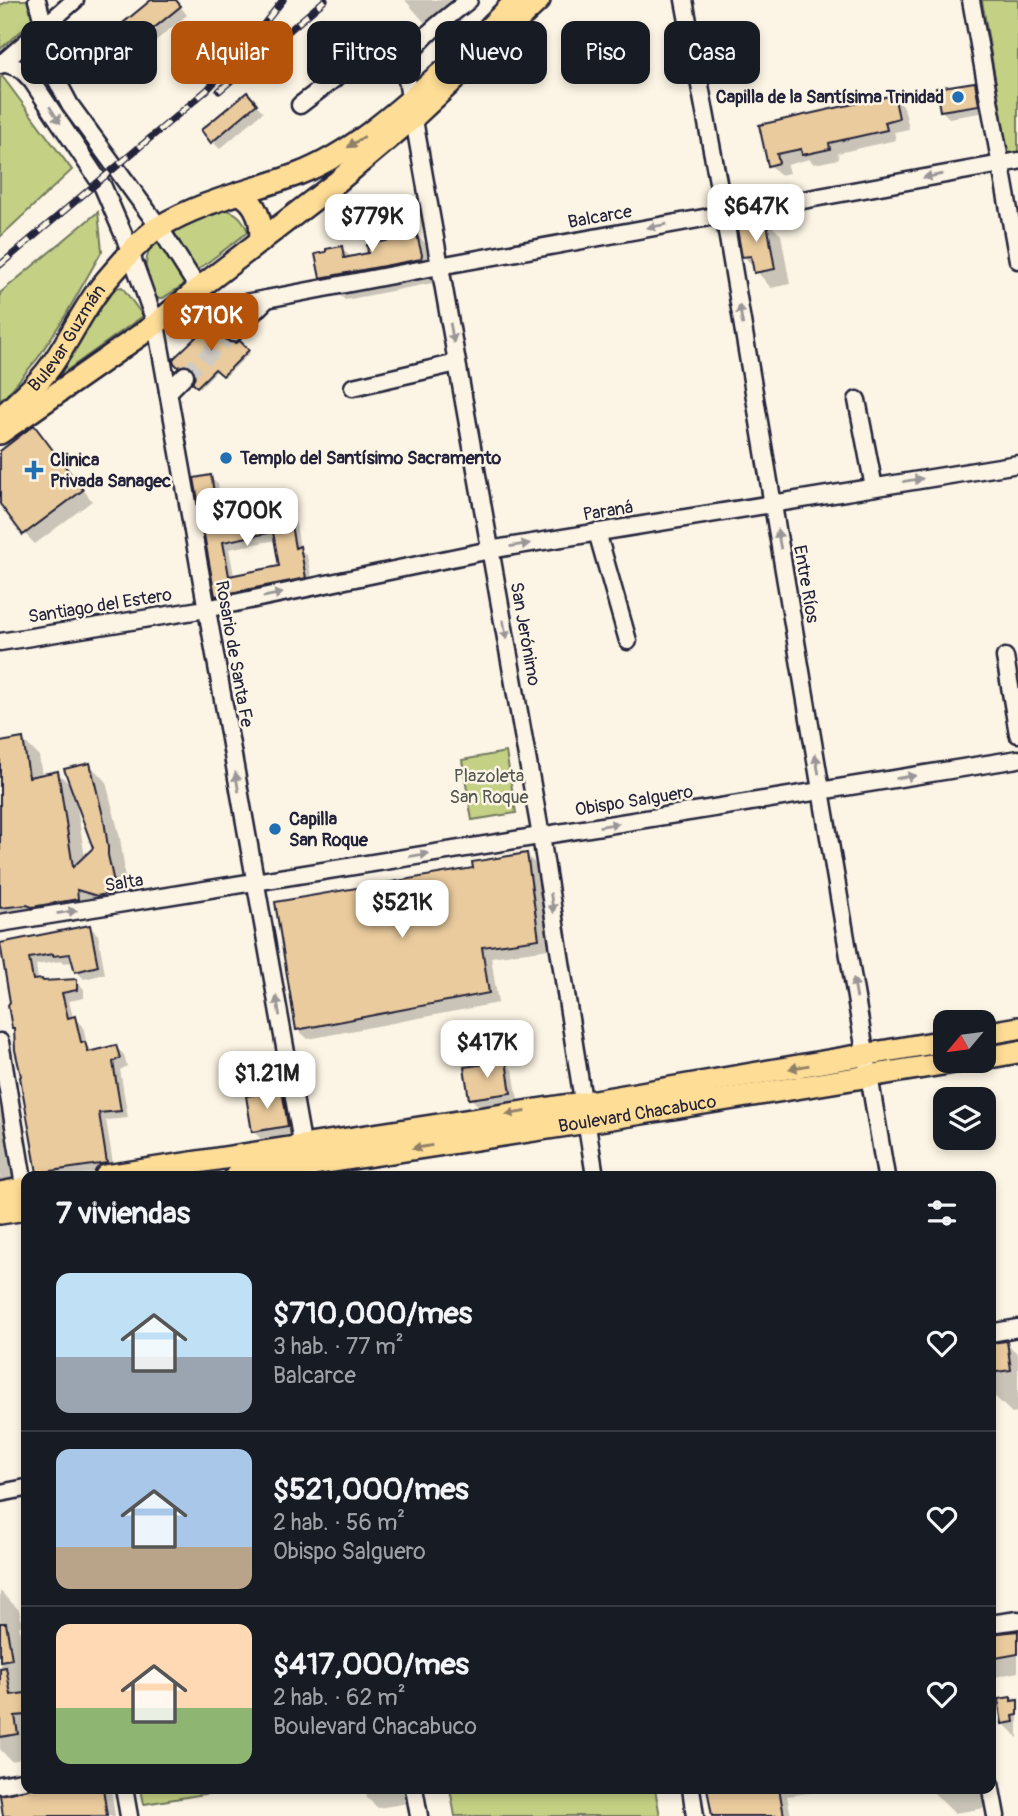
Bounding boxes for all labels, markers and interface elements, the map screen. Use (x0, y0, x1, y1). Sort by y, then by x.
chip: Comprar (21, 21, 157, 84)
chip: Alquilar (171, 21, 293, 84)
chip: Filtros (307, 21, 421, 84)
chip: Nuevo (435, 21, 547, 84)
chip: Piso (561, 21, 650, 84)
chip: Casa (664, 21, 760, 84)
place label: Capilla de la Santísima Trinidad (716, 86, 944, 109)
marker: Capilla de la Santísima Trinidad (950, 89, 966, 105)
one-way arrow (48, 106, 62, 124)
one-way arrow (346, 135, 366, 148)
one-way arrow (922, 171, 944, 182)
pin: $647K (707, 184, 805, 244)
text: $647K (723, 192, 789, 221)
pin: $779K (323, 194, 421, 254)
street label: Balcarce (566, 200, 634, 234)
text: $779K (341, 202, 403, 231)
one-way arrow (646, 221, 668, 232)
street label: Bulevar Guzmán (23, 280, 110, 397)
pin: $710K (162, 294, 260, 353)
text: $710K (179, 301, 243, 330)
one-way arrow (735, 304, 746, 326)
one-way arrow (447, 322, 458, 344)
place label: Templo del Santísimo Sacramento (239, 447, 502, 470)
place label: Clinica Privada Sanagec (50, 449, 171, 493)
marker: Templo del Santísimo Sacramento (218, 450, 234, 466)
marker: Clinica Privada Sanagec (24, 460, 44, 480)
one-way arrow (903, 474, 925, 485)
pin: $700K (198, 489, 296, 548)
text: $700K (212, 496, 282, 525)
street label: Paraná (581, 496, 635, 526)
one-way arrow (773, 528, 784, 550)
one-way arrow (509, 539, 531, 550)
street label: Entre Ríos (788, 543, 824, 625)
street label: Rosario de Santa Fe (210, 579, 258, 729)
street label: San Jerónimo (505, 580, 545, 688)
street label: Santiago del Estero (27, 583, 174, 629)
one-way arrow (262, 589, 284, 600)
one-way arrow (500, 619, 511, 641)
one-way arrow (811, 753, 822, 775)
park label: Plazoleta San Roque (450, 765, 529, 809)
one-way arrow (231, 771, 242, 793)
one-way arrow (895, 771, 917, 782)
street label: Obispo Salguero (573, 780, 695, 822)
place label: Capilla San Roque (289, 808, 369, 852)
one-way arrow (598, 819, 620, 830)
marker: Capilla San Roque (267, 821, 283, 837)
one-way arrow (408, 849, 430, 860)
street label: Salta (103, 869, 145, 897)
pin: $521K (353, 880, 451, 940)
text: $521K (372, 888, 432, 917)
one-way arrow (547, 892, 558, 914)
one-way arrow (56, 906, 78, 917)
one-way arrow (849, 977, 860, 999)
one-way arrow (272, 995, 283, 1017)
north arrow (933, 1010, 996, 1073)
map controls (933, 1010, 996, 1150)
pin: $417K (438, 1020, 536, 1080)
text: $417K (457, 1028, 517, 1057)
pin: $1.21M (210, 1052, 324, 1111)
text: $1.21M (235, 1059, 299, 1088)
one-way arrow (788, 1062, 810, 1073)
button: layers (933, 1087, 996, 1150)
street label: Boulevard Chacabuco (557, 1090, 718, 1138)
one-way arrow (505, 1108, 527, 1119)
one-way arrow (411, 1142, 433, 1153)
icon: filters (923, 1194, 961, 1232)
text: 7 viviendas (56, 1195, 190, 1232)
text: $710,000/mes (273, 1295, 472, 1332)
icon: home (112, 1301, 196, 1385)
icon: heart (923, 1324, 961, 1362)
text: 3 hab. · 77 m² (273, 1332, 404, 1361)
text: Balcarce (273, 1361, 356, 1390)
text: $521,000/mes (273, 1471, 469, 1508)
icon: home (112, 1477, 196, 1561)
icon: heart (923, 1500, 961, 1538)
text: 2 hab. · 56 m² (273, 1508, 405, 1537)
text: Obispo Salguero (273, 1537, 426, 1566)
text: $417,000/mes (273, 1646, 469, 1683)
icon: home (112, 1652, 196, 1736)
icon: heart (923, 1675, 961, 1713)
text: 2 hab. · 62 m² (273, 1683, 406, 1712)
text: Boulevard Chacabuco (273, 1712, 477, 1741)

